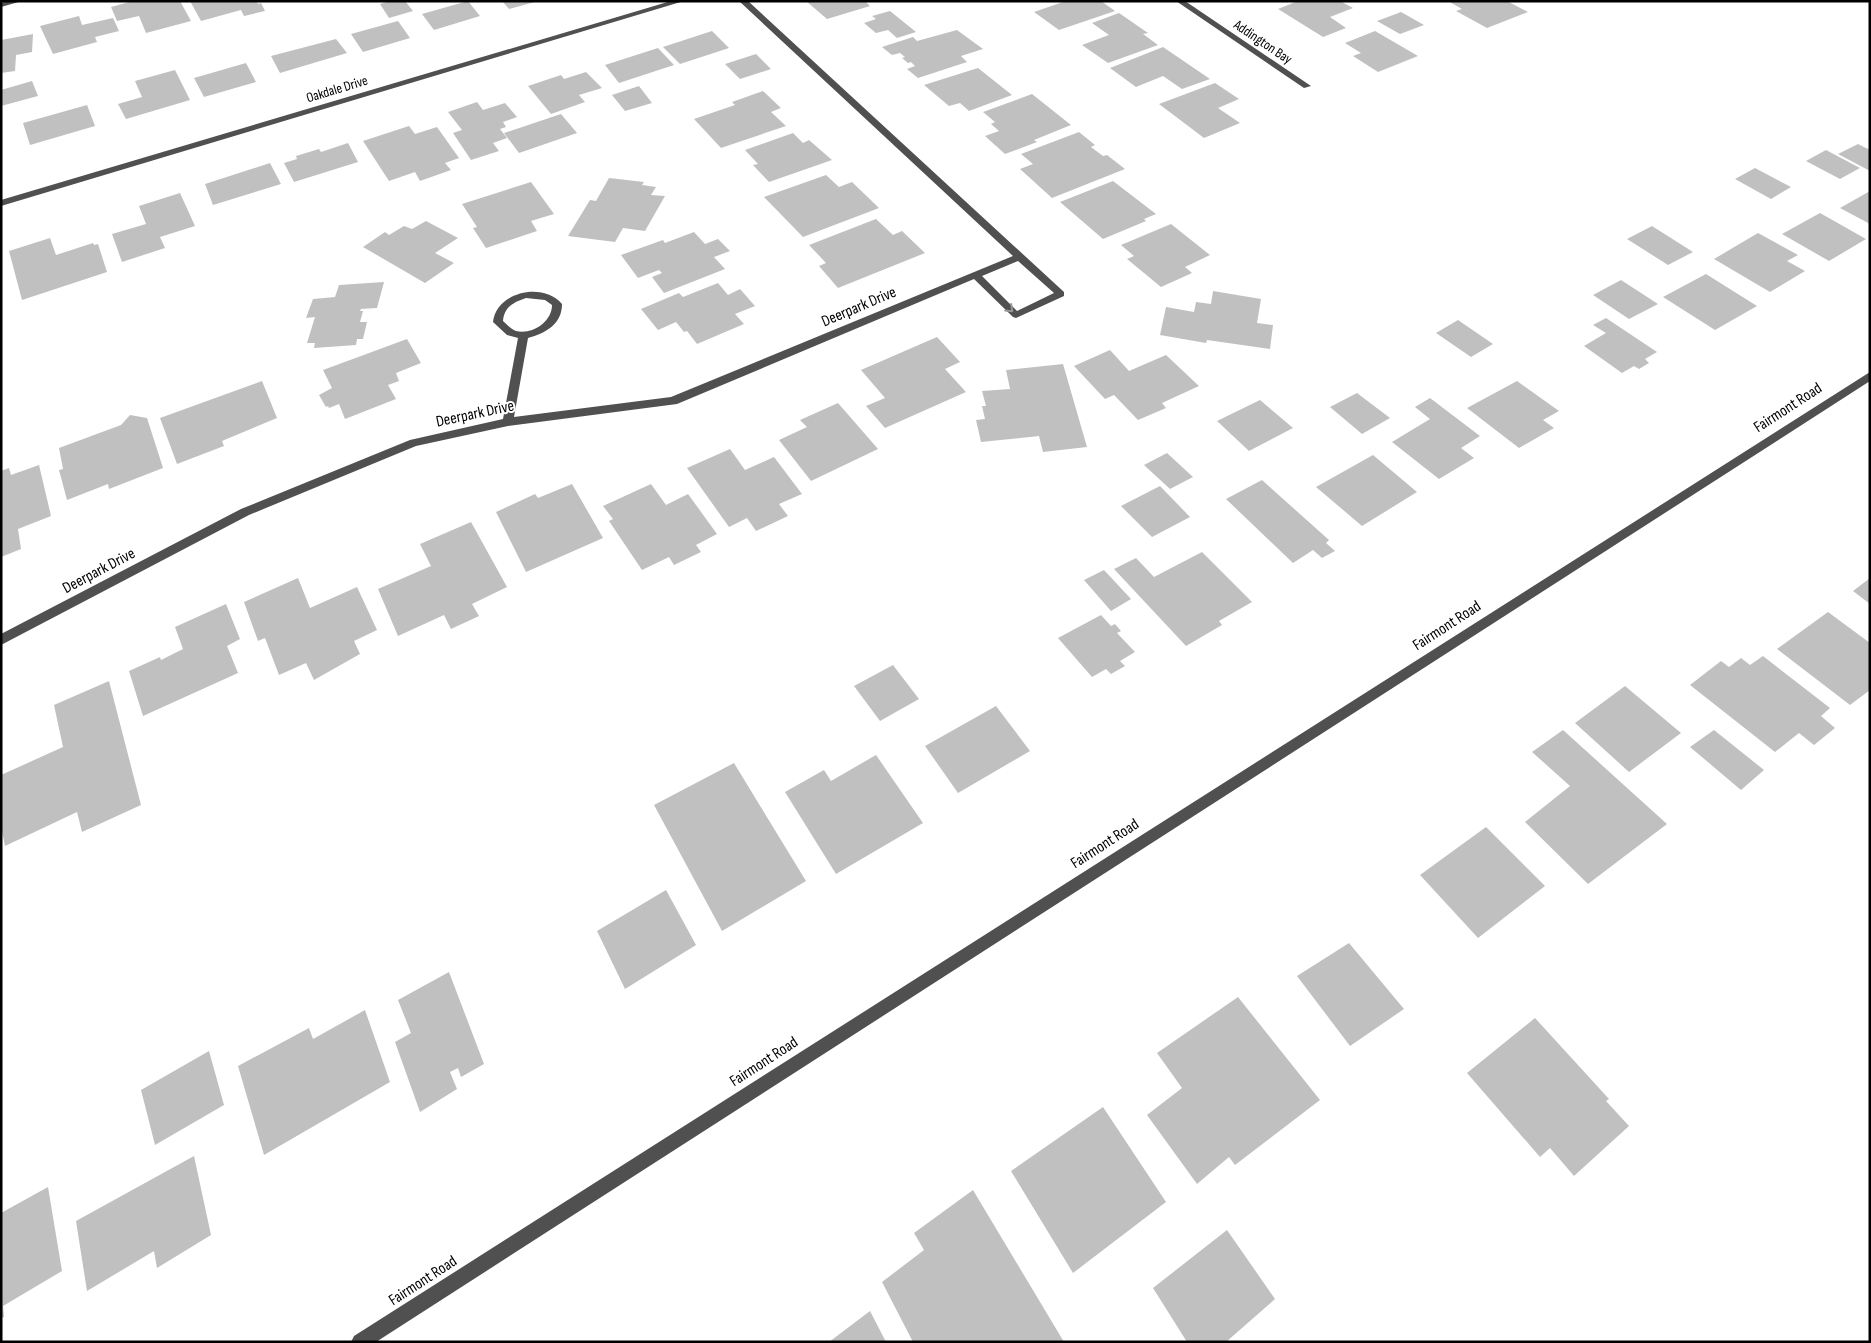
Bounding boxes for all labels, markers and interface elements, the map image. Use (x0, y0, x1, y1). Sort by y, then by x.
street label: Addington Bay (1230, 16, 1296, 68)
street label: Oakdale Drive (304, 72, 370, 106)
street label: Deerpark Drive (819, 283, 899, 331)
one-way arrow (1005, 303, 1014, 312)
street label: Fairmont Road (1750, 379, 1826, 437)
street label: Deerpark Drive (434, 396, 516, 432)
street label: Deerpark Drive (60, 544, 138, 598)
street label: Fairmont Road (1409, 597, 1485, 655)
street label: Fairmont Road (1067, 815, 1143, 873)
street label: Fairmont Road (726, 1033, 802, 1091)
street label: Fairmont Road (385, 1252, 461, 1310)

